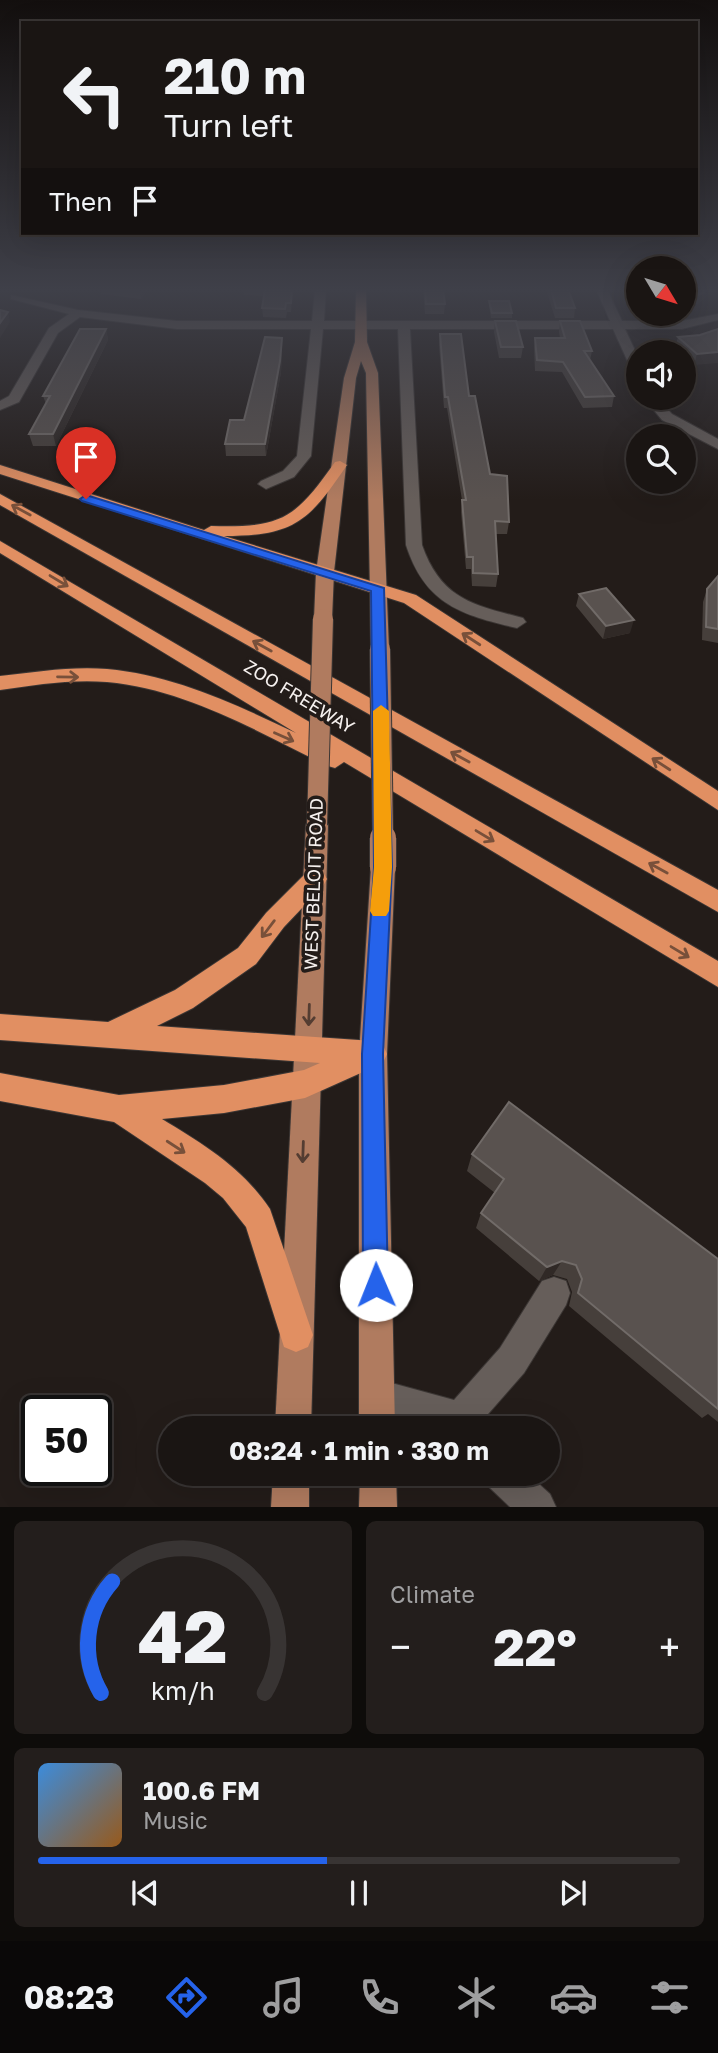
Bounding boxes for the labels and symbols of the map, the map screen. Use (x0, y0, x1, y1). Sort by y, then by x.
north arrow (626, 256, 696, 326)
pin (56, 427, 116, 499)
one-way arrow (11, 503, 31, 517)
one-way arrow (48, 574, 68, 588)
one-way arrow (462, 632, 481, 647)
one-way arrow (252, 639, 272, 653)
street label: ZOO FREEWAY (240, 655, 359, 738)
one-way arrow (56, 670, 79, 683)
one-way arrow (273, 730, 294, 744)
one-way arrow (450, 750, 471, 763)
one-way arrow (652, 757, 671, 771)
street label: WEST BELOIT ROAD (299, 797, 327, 970)
one-way arrow (474, 829, 494, 843)
one-way arrow (649, 861, 669, 875)
one-way arrow (261, 919, 275, 938)
one-way arrow (670, 946, 690, 960)
one-way arrow (302, 1003, 315, 1026)
one-way arrow (166, 1140, 185, 1154)
one-way arrow (296, 1141, 309, 1164)
position arrow (339, 1248, 413, 1322)
speed limit sign: 50 (21, 1395, 112, 1486)

